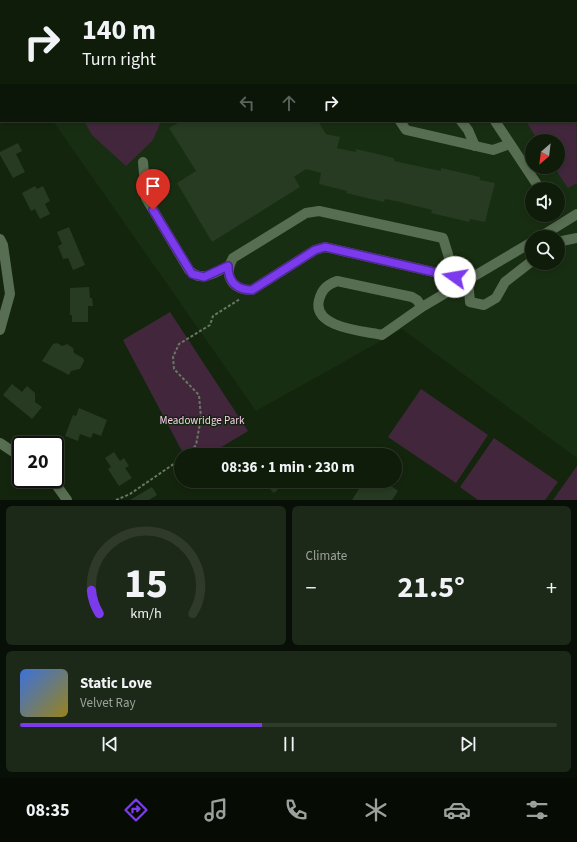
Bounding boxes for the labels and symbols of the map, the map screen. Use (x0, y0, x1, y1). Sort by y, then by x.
north arrow (525, 134, 565, 174)
pin (136, 169, 170, 210)
position arrow (434, 256, 476, 298)
park label: Meadowridge Park (159, 413, 245, 428)
speed limit sign: 20 (12, 436, 64, 488)

